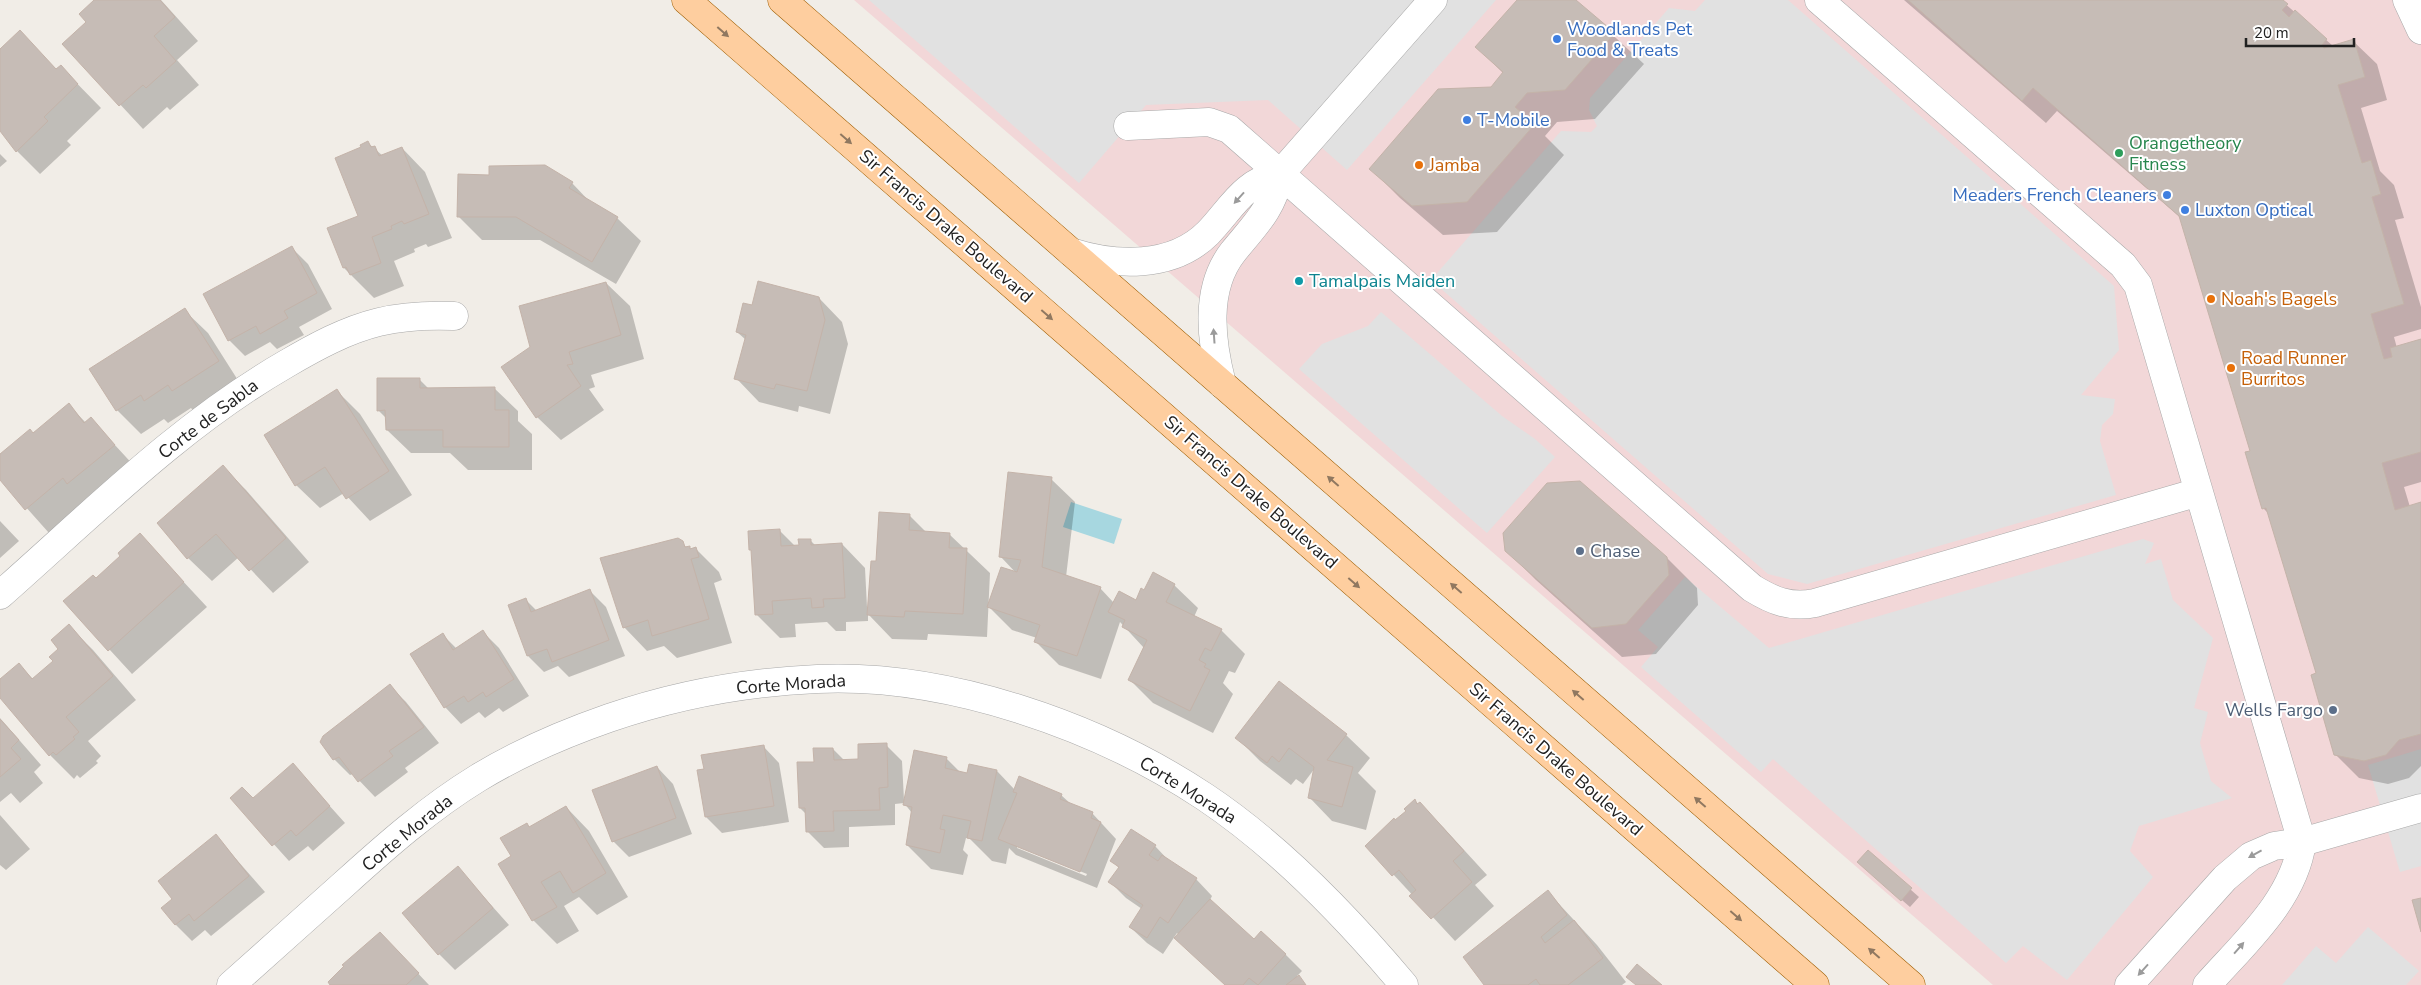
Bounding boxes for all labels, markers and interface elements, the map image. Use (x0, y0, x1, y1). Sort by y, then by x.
scale bar (2246, 15, 2354, 47)
place label: Woodlands Pet Food & Treats (1567, 17, 1693, 62)
text: 20 m (2254, 23, 2289, 43)
one-way arrow (717, 26, 729, 38)
marker: Woodlands Pet Food & Treats (1551, 33, 1563, 45)
place label: T-Mobile (1477, 108, 1550, 132)
marker: T-Mobile (1461, 114, 1473, 126)
place label: Orangetheory Fitness (2129, 131, 2242, 176)
one-way arrow (839, 133, 851, 145)
street label: Sir Francis Drake Boulevard (854, 144, 1038, 308)
marker: Orangetheory Fitness (2113, 147, 2125, 159)
place label: Jamba (1428, 153, 1480, 177)
marker: Jamba (1413, 159, 1425, 171)
place label: Meaders French Cleaners (1953, 183, 2157, 207)
marker: Meaders French Cleaners (2161, 189, 2173, 201)
one-way arrow (1233, 191, 1245, 203)
place label: Luxton Optical (2195, 198, 2314, 222)
marker: Luxton Optical (2179, 204, 2191, 216)
place label: Tamalpais Maiden (1309, 269, 1455, 293)
marker: Tamalpais Maiden (1293, 275, 1305, 287)
place label: Noah's Bagels (2221, 287, 2337, 311)
marker: Noah's Bagels (2205, 293, 2217, 305)
one-way arrow (1041, 309, 1054, 320)
one-way arrow (1209, 328, 1217, 344)
place label: Road Runner Burritos (2241, 346, 2347, 391)
marker: Road Runner Burritos (2225, 362, 2237, 374)
street label: Corte de Sabla (153, 373, 263, 465)
street label: Sir Francis Drake Boulevard (1159, 410, 1343, 574)
one-way arrow (1328, 475, 1340, 487)
place label: Chase (1590, 539, 1640, 563)
marker: Chase (1574, 545, 1586, 557)
one-way arrow (1348, 577, 1361, 588)
one-way arrow (1450, 582, 1462, 594)
street label: Corte Morada (735, 668, 847, 700)
street label: Sir Francis Drake Boulevard (1464, 677, 1648, 841)
one-way arrow (1572, 690, 1584, 701)
place label: Wells Fargo (2225, 698, 2323, 722)
marker: Wells Fargo (2327, 704, 2339, 716)
street label: Corte Morada (1135, 751, 1241, 829)
street label: Corte Morada (357, 789, 457, 877)
one-way arrow (1694, 796, 1707, 807)
one-way arrow (2248, 850, 2262, 858)
one-way arrow (1730, 910, 1743, 921)
one-way arrow (2234, 942, 2245, 955)
one-way arrow (1868, 948, 1880, 959)
one-way arrow (2137, 964, 2148, 977)

